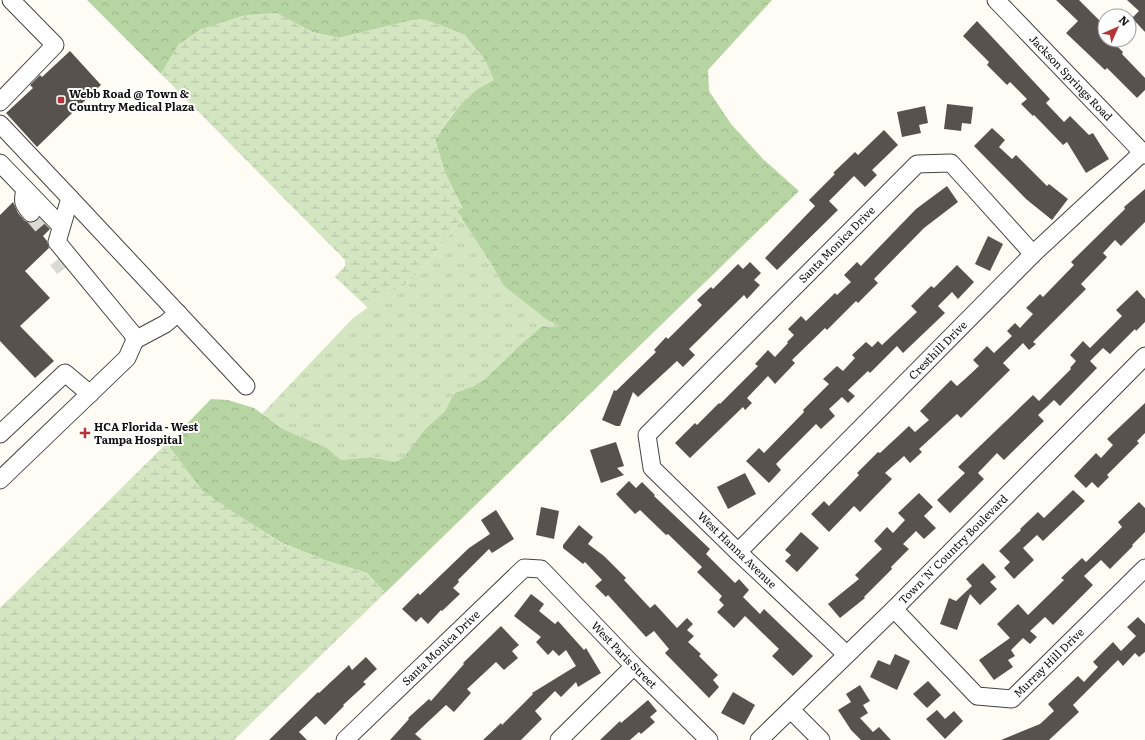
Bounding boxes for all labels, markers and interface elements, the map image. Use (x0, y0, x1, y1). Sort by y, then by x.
north arrow (1097, 8, 1137, 48)
text: N (1116, 11, 1134, 29)
street label: Jackson Springs Road (1026, 31, 1117, 124)
place label: Webb Road @ Town & Country Medical Plaza (69, 85, 195, 114)
marker: Webb Road @ Town & Country Medical Plaza (56, 95, 66, 105)
street label: Santa Monica Drive (794, 202, 878, 286)
street label: Cresthill Drive (904, 316, 970, 383)
place label: HCA Florida - West Tampa Hospital (94, 418, 199, 447)
marker: HCA Florida - West Tampa Hospital (79, 427, 91, 439)
street label: Town 'N' Country Boulevard (894, 490, 1011, 607)
street label: West Hanna Avenue (695, 507, 781, 591)
street label: Santa Monica Drive (398, 606, 483, 688)
street label: West Paris Street (588, 617, 662, 692)
street label: Murray Hill Drive (1009, 623, 1087, 700)

